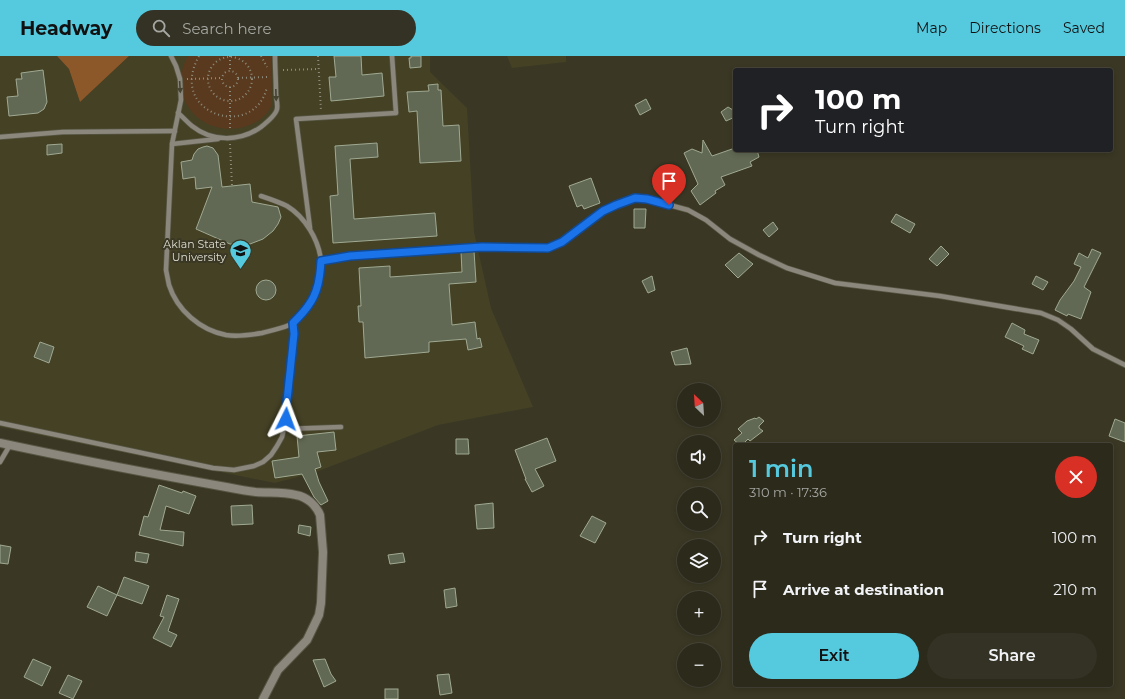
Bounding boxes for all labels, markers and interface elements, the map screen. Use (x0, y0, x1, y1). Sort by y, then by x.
search box (136, 10, 416, 46)
text: Headway (20, 17, 112, 40)
icon: search (150, 17, 172, 39)
text: Search here (182, 19, 272, 38)
text: Map (916, 19, 947, 37)
text: Directions (969, 19, 1041, 37)
text: Saved (1063, 19, 1105, 37)
one-way arrow (177, 81, 184, 93)
text: 100 m (815, 82, 901, 116)
icon: right (749, 84, 801, 136)
one-way arrow (273, 89, 280, 101)
text: Turn right (815, 116, 905, 138)
pin (652, 164, 686, 205)
icon: arrive (658, 170, 680, 192)
place label: Aklan State University (163, 237, 226, 264)
school or university icon: Aklan State University (228, 237, 254, 270)
north arrow (677, 383, 721, 427)
map controls (677, 383, 721, 687)
position arrow (265, 398, 307, 440)
button: sound (677, 435, 721, 479)
text: 1 min (749, 454, 813, 483)
button: close (1055, 456, 1097, 498)
text: 310 m · 17:36 (749, 484, 827, 500)
button: search (677, 487, 721, 531)
icon: right (749, 526, 771, 548)
text: Turn right (783, 528, 862, 547)
text: 100 m (1052, 528, 1097, 547)
button: layers (677, 539, 721, 583)
icon: arrive (749, 578, 771, 600)
text: Arrive at destination (783, 580, 944, 599)
text: 210 m (1053, 580, 1097, 599)
button: + (677, 591, 721, 635)
button: Exit (749, 633, 919, 679)
button: Share (927, 633, 1097, 679)
button: − (677, 643, 721, 687)

